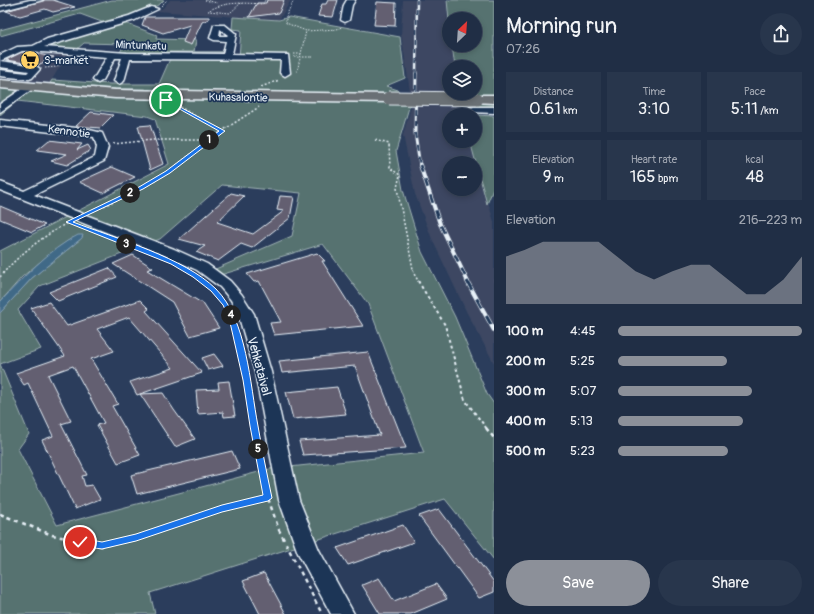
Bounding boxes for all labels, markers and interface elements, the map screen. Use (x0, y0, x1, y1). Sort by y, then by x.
north arrow (442, 12, 482, 52)
map controls (442, 12, 482, 196)
text: Morning run (506, 12, 617, 40)
button: share (760, 13, 802, 55)
street label: Mintunkatu (115, 38, 167, 53)
text: 07:26 (506, 41, 540, 57)
supermarket icon: S-market (19, 49, 41, 71)
place label: S-market (44, 54, 89, 67)
button: layers (442, 60, 482, 100)
pin (149, 83, 183, 117)
text: Distance (533, 85, 573, 98)
text: Time (642, 85, 665, 98)
text: Pace (744, 85, 766, 98)
icon: arrive (155, 89, 177, 111)
street label: Kuhasalontie (208, 90, 268, 105)
text: 0.61 (529, 98, 561, 119)
text: 3:10 (638, 98, 670, 119)
text: 5:11 (731, 98, 758, 119)
text: km (561, 104, 578, 117)
text: /km (758, 104, 779, 117)
button: + (442, 108, 482, 148)
street label: Kennotie (47, 122, 91, 141)
pin: 1 (199, 130, 219, 150)
text: 1 (207, 133, 211, 146)
text: Elevation (532, 153, 574, 166)
text: Heart rate (631, 153, 677, 166)
text: kcal (746, 153, 764, 166)
button: − (442, 156, 482, 196)
text: 9 (543, 166, 552, 187)
text: 165 (630, 166, 656, 187)
text: 48 (745, 166, 764, 187)
text: m (552, 172, 564, 185)
text: bpm (656, 172, 678, 185)
pin: 2 (120, 183, 140, 203)
text: 2 (127, 186, 133, 199)
text: Elevation (506, 212, 556, 228)
text: 216–223 m (739, 212, 802, 228)
pin: 3 (116, 234, 136, 254)
text: 3 (123, 237, 129, 250)
pin: 4 (221, 305, 241, 325)
text: 4 (228, 308, 234, 321)
text: 100 m (506, 323, 543, 339)
text: 4:45 (570, 323, 596, 339)
street label: Vehkataival (243, 335, 275, 397)
text: 200 m (506, 353, 545, 369)
text: 5:25 (570, 353, 595, 369)
text: 300 m (506, 383, 545, 399)
text: 5:07 (570, 383, 596, 399)
text: 400 m (506, 413, 546, 429)
text: 5:13 (570, 413, 593, 429)
pin: 5 (248, 439, 268, 459)
text: 5 (255, 442, 261, 455)
text: 500 m (506, 443, 545, 459)
text: 5:23 (570, 443, 595, 459)
pin (63, 525, 97, 559)
icon: check (69, 531, 91, 553)
button: Save (506, 560, 650, 606)
button: Share (658, 560, 802, 606)

